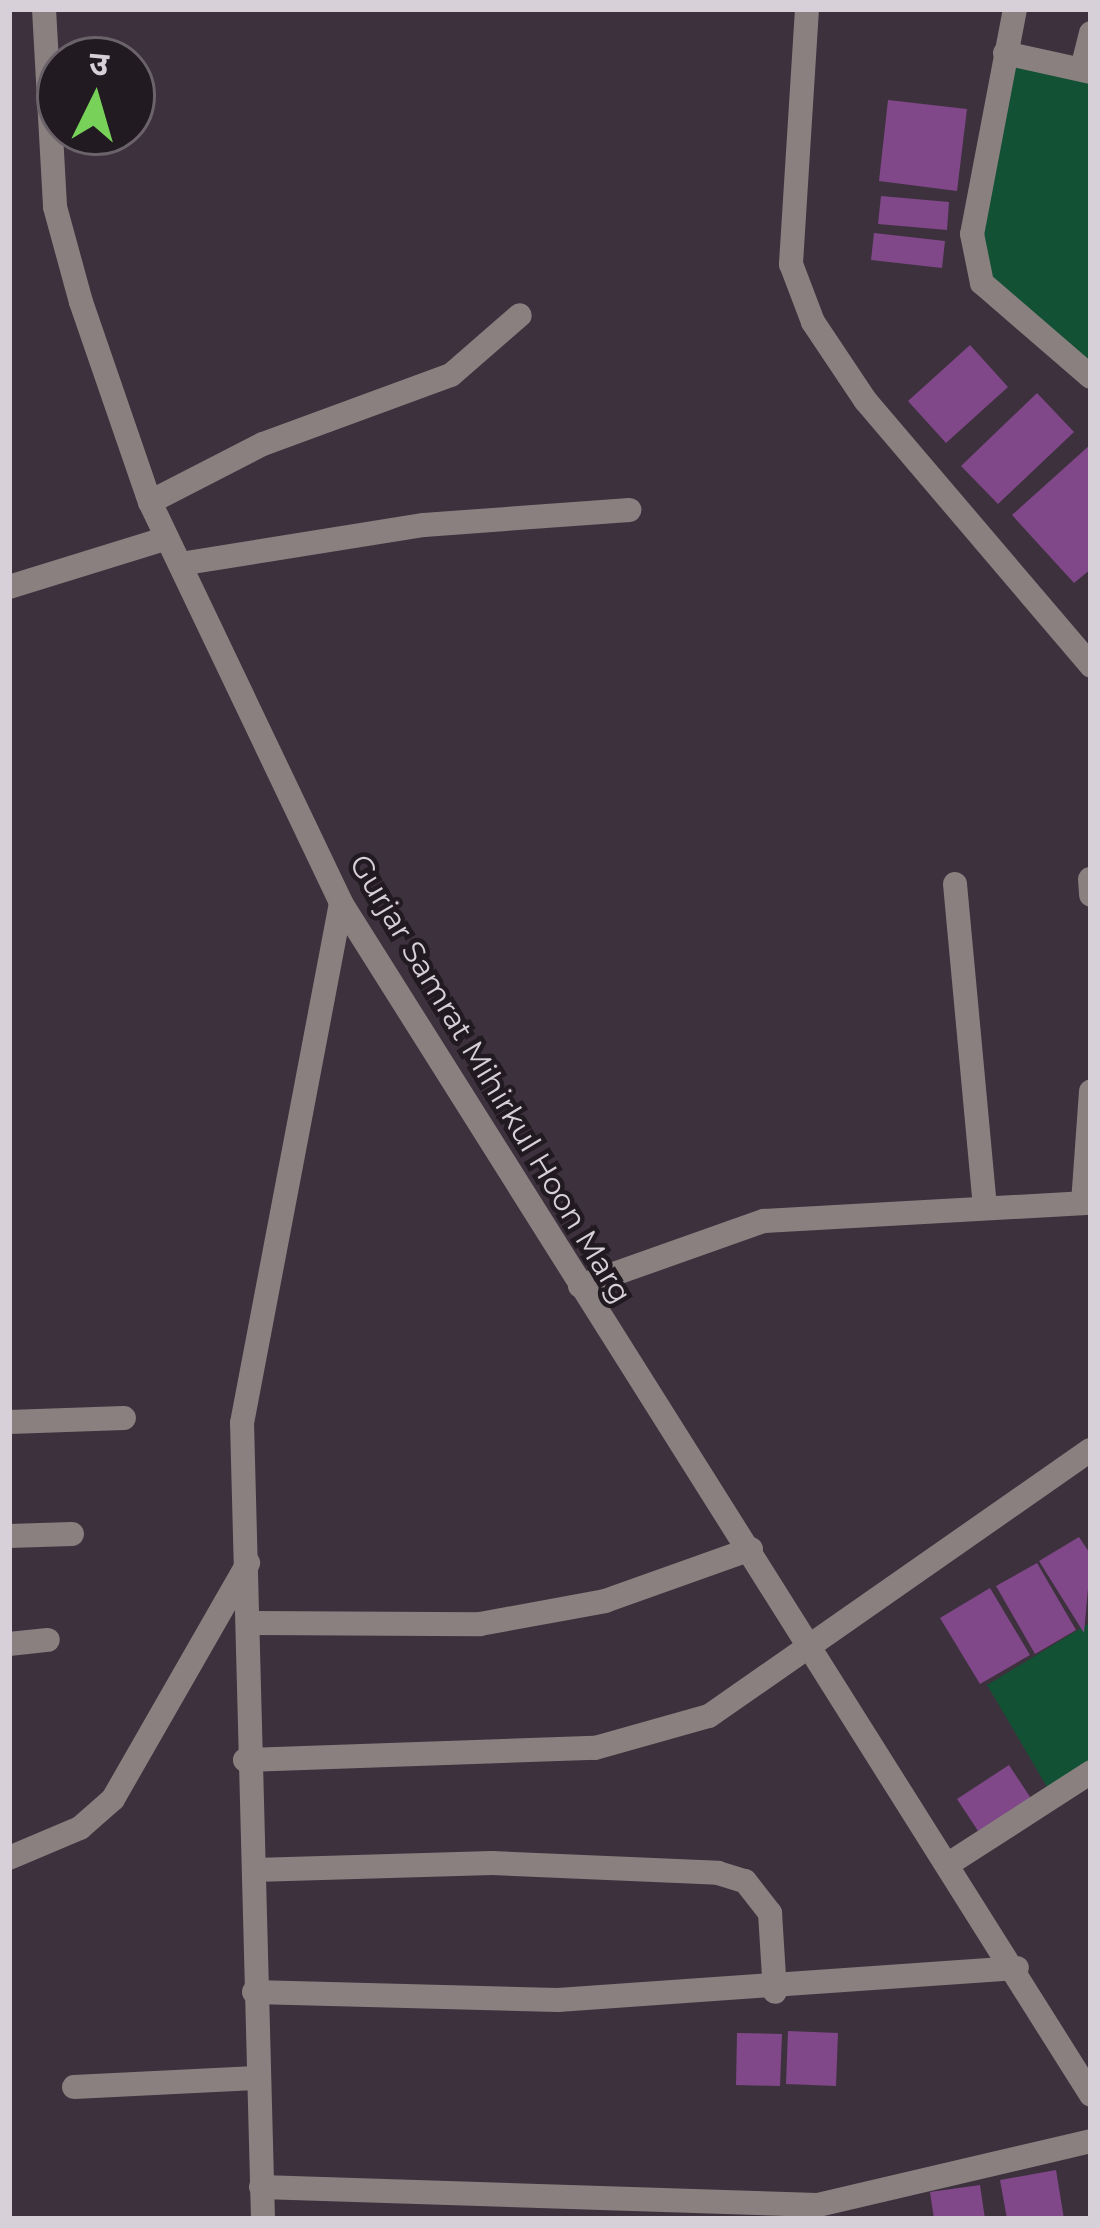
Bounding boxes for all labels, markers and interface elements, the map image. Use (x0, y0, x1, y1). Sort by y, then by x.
north arrow (36, 36, 156, 156)
text: उ (88, 42, 110, 84)
street label: Gurjar Samrat Mihirkul Hoon Marg (341, 848, 639, 1310)

